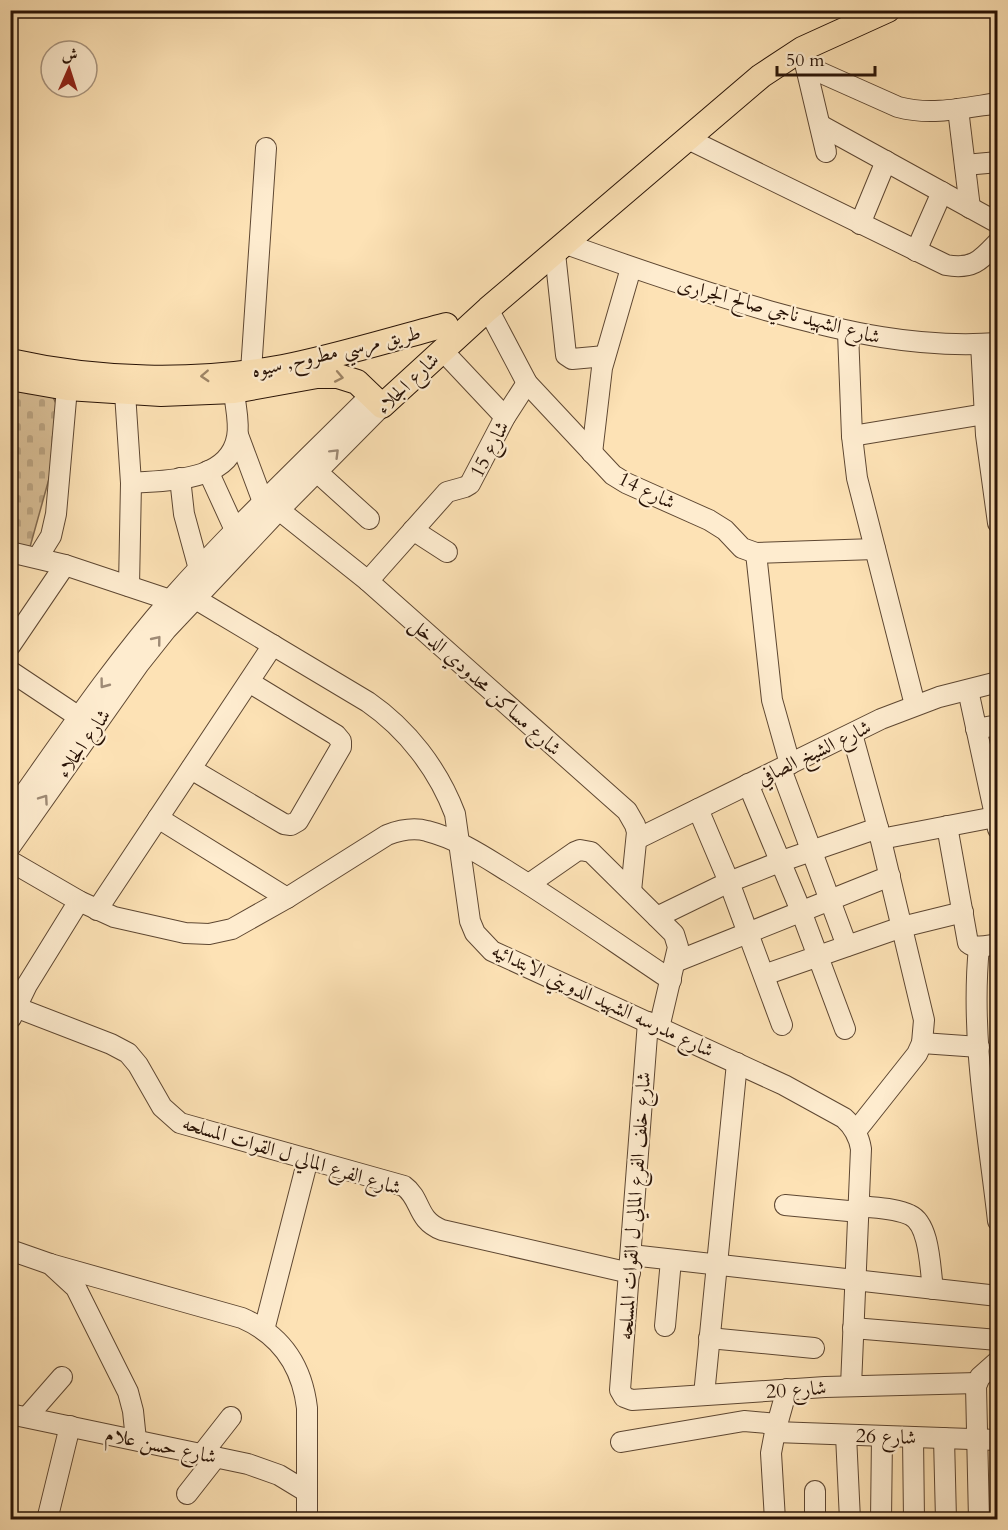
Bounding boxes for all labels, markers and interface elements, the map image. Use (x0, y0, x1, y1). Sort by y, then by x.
north arrow (39, 39, 99, 99)
scale bar (777, 39, 874, 77)
text: ش (61, 44, 78, 66)
text: 50 m (786, 48, 825, 73)
street label: شارع الشهيد ناجي صالح الجرارى (673, 270, 883, 354)
street label: طريق مرسي مطروح, سيوه (249, 319, 425, 389)
street label: شارع الجلاء (370, 346, 448, 423)
one-way arrow (200, 369, 209, 382)
one-way arrow (334, 370, 344, 383)
street label: شارع 15 (463, 416, 519, 484)
one-way arrow (328, 450, 339, 461)
street label: شارع 14 (612, 465, 680, 519)
street label: شارع مساكن محدودي الدخل (401, 611, 567, 765)
one-way arrow (150, 636, 161, 647)
one-way arrow (100, 678, 111, 689)
street label: شارع الجلاء (50, 703, 120, 785)
street label: شارع الشيخ الصافي (753, 713, 877, 795)
one-way arrow (37, 794, 48, 805)
street label: شارع مدرسه الشهيد الدويني الابتدائيه (486, 937, 718, 1068)
street label: شارع خلف الفرع المالي ل القوات المسلحه (612, 1071, 661, 1341)
street label: شارع الفرع المالي ل القوات المسلحه (178, 1109, 404, 1205)
street label: شارع 20 (765, 1374, 827, 1409)
street label: شارع حسن علام (102, 1421, 219, 1474)
street label: شارع 26 (855, 1422, 917, 1455)

